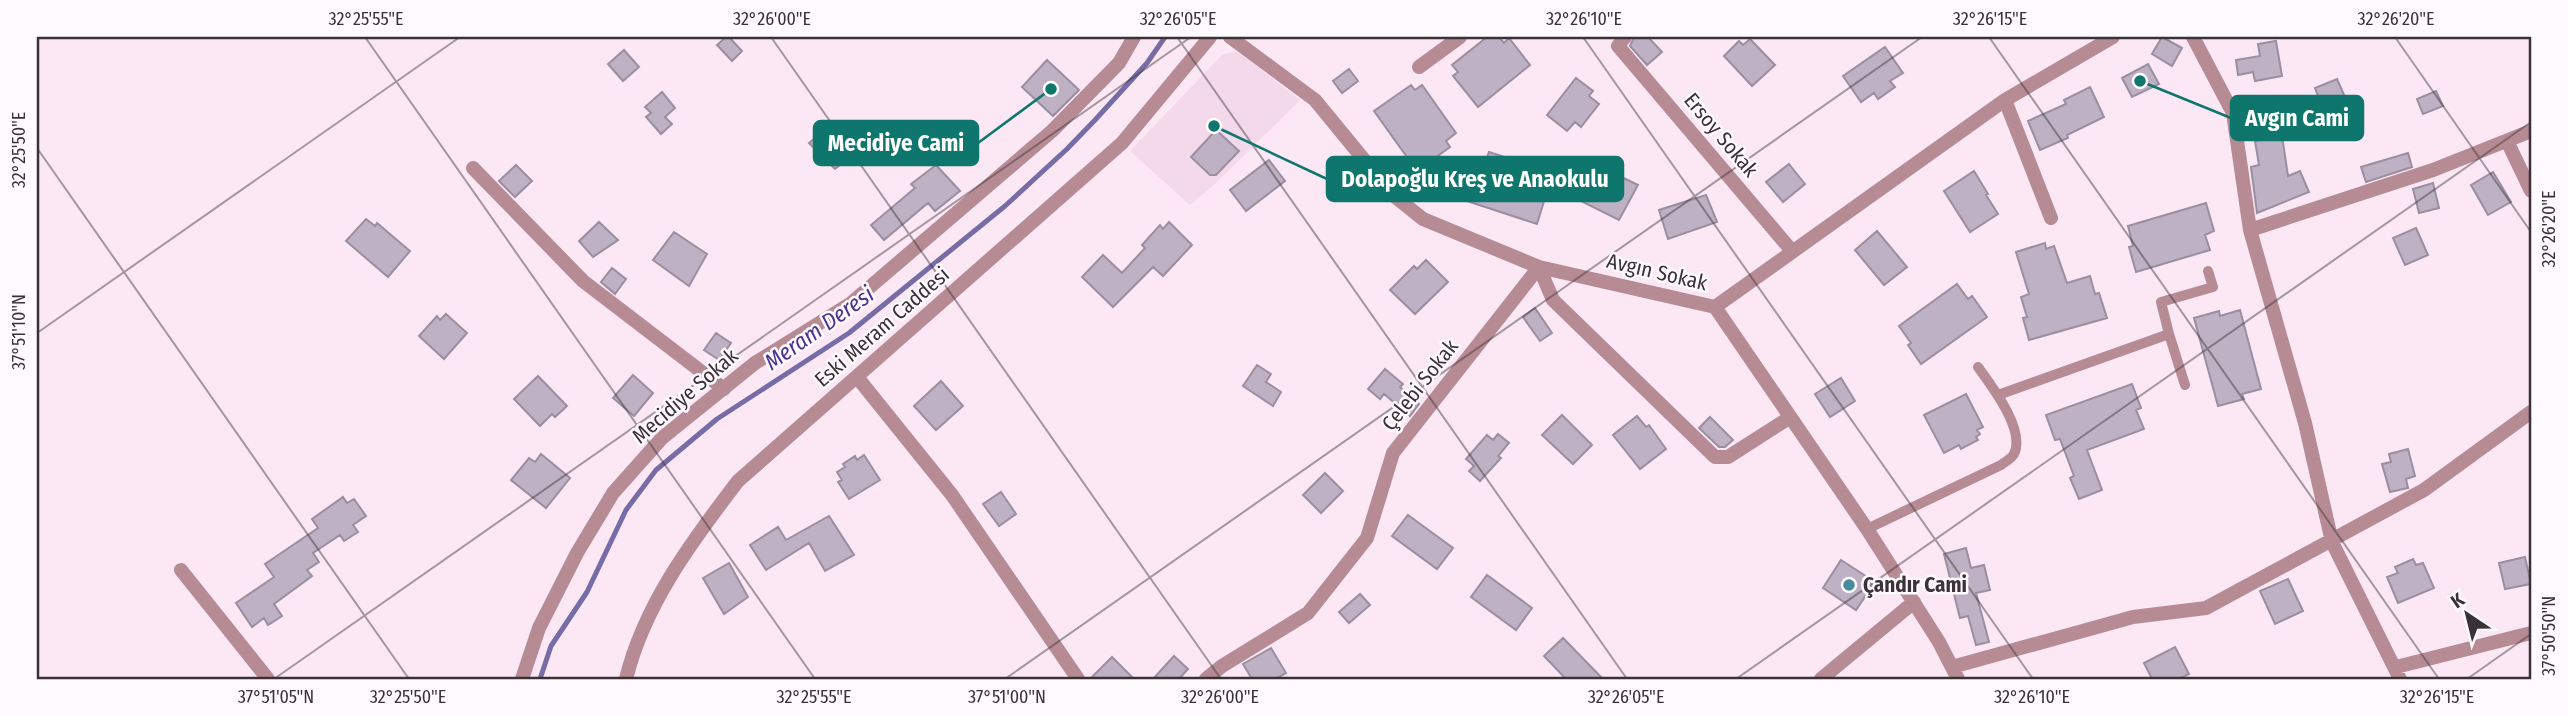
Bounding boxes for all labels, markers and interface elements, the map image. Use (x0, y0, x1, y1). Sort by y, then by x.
text: 32°25'55"E (329, 8, 403, 30)
text: 32°26'00"E (733, 8, 811, 30)
text: 32°26'05"E (1140, 8, 1216, 30)
text: 32°26'10"E (1546, 8, 1622, 30)
text: 32°26'15"E (1953, 8, 2027, 30)
text: 32°26'20"E (2358, 8, 2434, 30)
street label: Ersoy Sokak (1678, 88, 1764, 183)
callout: Avgın Cami (2231, 96, 2363, 140)
text: Avgın Cami (2244, 104, 2349, 132)
text: 32°25'50"E (8, 112, 30, 188)
callout: Mecidiye Cami (814, 121, 978, 165)
text: Mecidiye Cami (828, 129, 964, 157)
callout: Dolapoğlu Kreş ve Anaokulu (1327, 157, 1623, 201)
text: Dolapoğlu Kreş ve Anaokulu (1341, 165, 1609, 193)
text: 32°26'20"E (2538, 191, 2560, 267)
street label: Avgın Sokak (1604, 248, 1710, 296)
street label: Eski Meram Caddesi (809, 261, 955, 393)
water label: Meram Deresi (759, 280, 879, 376)
text: 37°51'10"N (8, 294, 30, 370)
street label: Çelebi Sokak (1376, 334, 1464, 436)
street label: Mecidiye Sokak (627, 343, 743, 449)
place label: Çandır Cami (1863, 572, 1967, 598)
marker: Çandır Cami (1841, 577, 1857, 593)
north arrow (2432, 580, 2502, 650)
text: K (2446, 587, 2469, 613)
text: 37°50'50"N (2538, 596, 2560, 676)
text: 37°51'05"N (238, 686, 314, 708)
text: 32°25'50"E (370, 686, 446, 708)
text: 32°25'55"E (777, 686, 851, 708)
text: 37°51'00"N (968, 686, 1046, 708)
text: 32°26'00"E (1181, 686, 1259, 708)
text: 32°26'05"E (1588, 686, 1664, 708)
text: 32°26'10"E (1994, 686, 2070, 708)
text: 32°26'15"E (2400, 686, 2474, 708)

